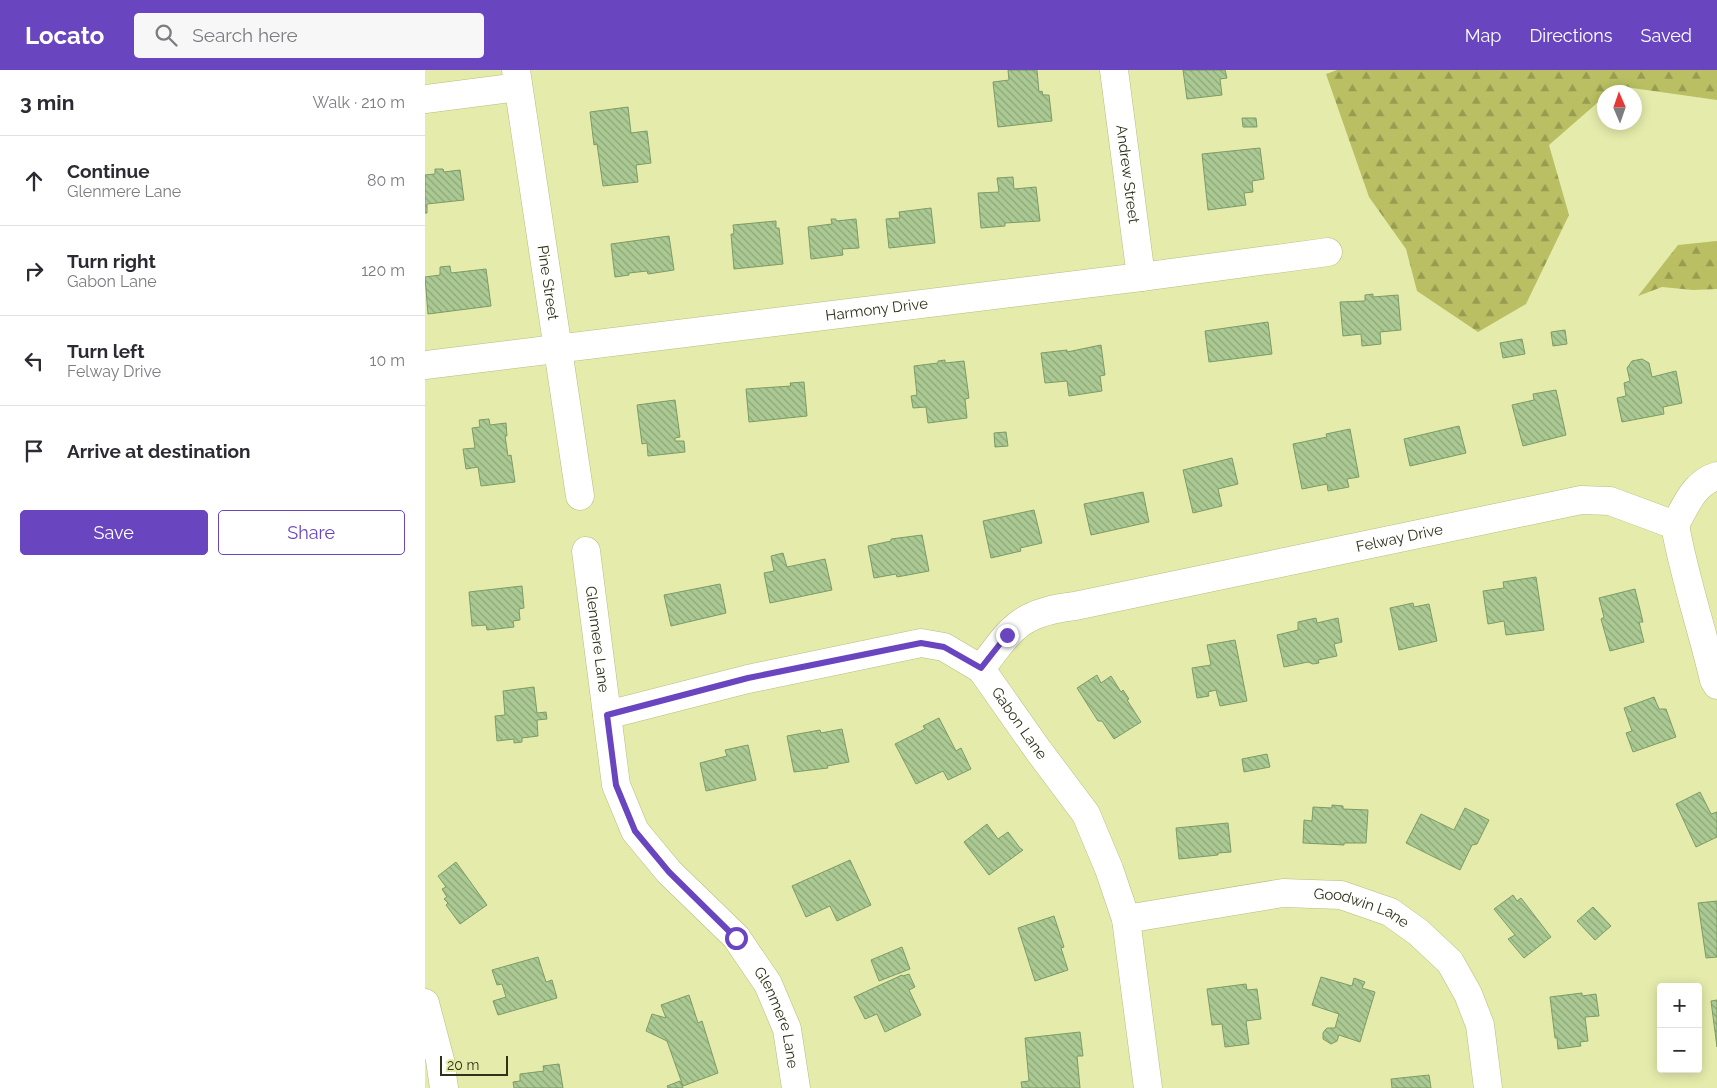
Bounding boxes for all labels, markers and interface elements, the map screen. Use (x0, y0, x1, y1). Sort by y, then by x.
search box (134, 13, 484, 58)
text: Locato (25, 21, 104, 50)
icon: search (152, 21, 180, 49)
text: Search here (192, 24, 298, 46)
text: Map (1465, 25, 1501, 46)
text: Directions (1529, 25, 1613, 46)
text: Saved (1641, 25, 1692, 46)
north arrow (1597, 85, 1642, 130)
text: 3 min (20, 90, 74, 115)
text: Walk · 210 m (313, 93, 405, 112)
street label: Andrew Street (1112, 124, 1143, 224)
text: Continue (67, 160, 150, 182)
icon: ahead (20, 167, 48, 195)
text: 80 m (367, 171, 405, 190)
text: Glenmere Lane (67, 182, 181, 201)
street label: Pine Street (533, 244, 562, 321)
text: Turn right (67, 250, 156, 272)
icon: right (20, 257, 48, 285)
text: 120 m (361, 261, 405, 280)
text: Gabon Lane (67, 272, 157, 291)
street label: Harmony Drive (824, 294, 929, 325)
text: Turn left (67, 340, 144, 362)
icon: left (20, 347, 48, 375)
text: 10 m (370, 351, 405, 370)
text: Felway Drive (67, 362, 161, 381)
icon: arrive (20, 437, 48, 465)
text: Arrive at destination (67, 440, 251, 462)
button: Save (20, 510, 208, 555)
button: Share (218, 510, 405, 555)
street label: Felway Drive (1354, 520, 1445, 556)
street label: Glenmere Lane (582, 585, 613, 694)
route end (996, 624, 1019, 647)
street label: Gabon Lane (988, 684, 1051, 763)
street label: Goodwin Lane (1313, 885, 1413, 932)
route start (725, 927, 748, 950)
street label: Glenmere Lane (750, 963, 802, 1070)
map controls (1657, 983, 1702, 1073)
button: + (1657, 983, 1702, 1028)
button: − (1657, 1028, 1702, 1073)
scale bar (440, 1053, 507, 1076)
text: 20 m (447, 1057, 479, 1073)

